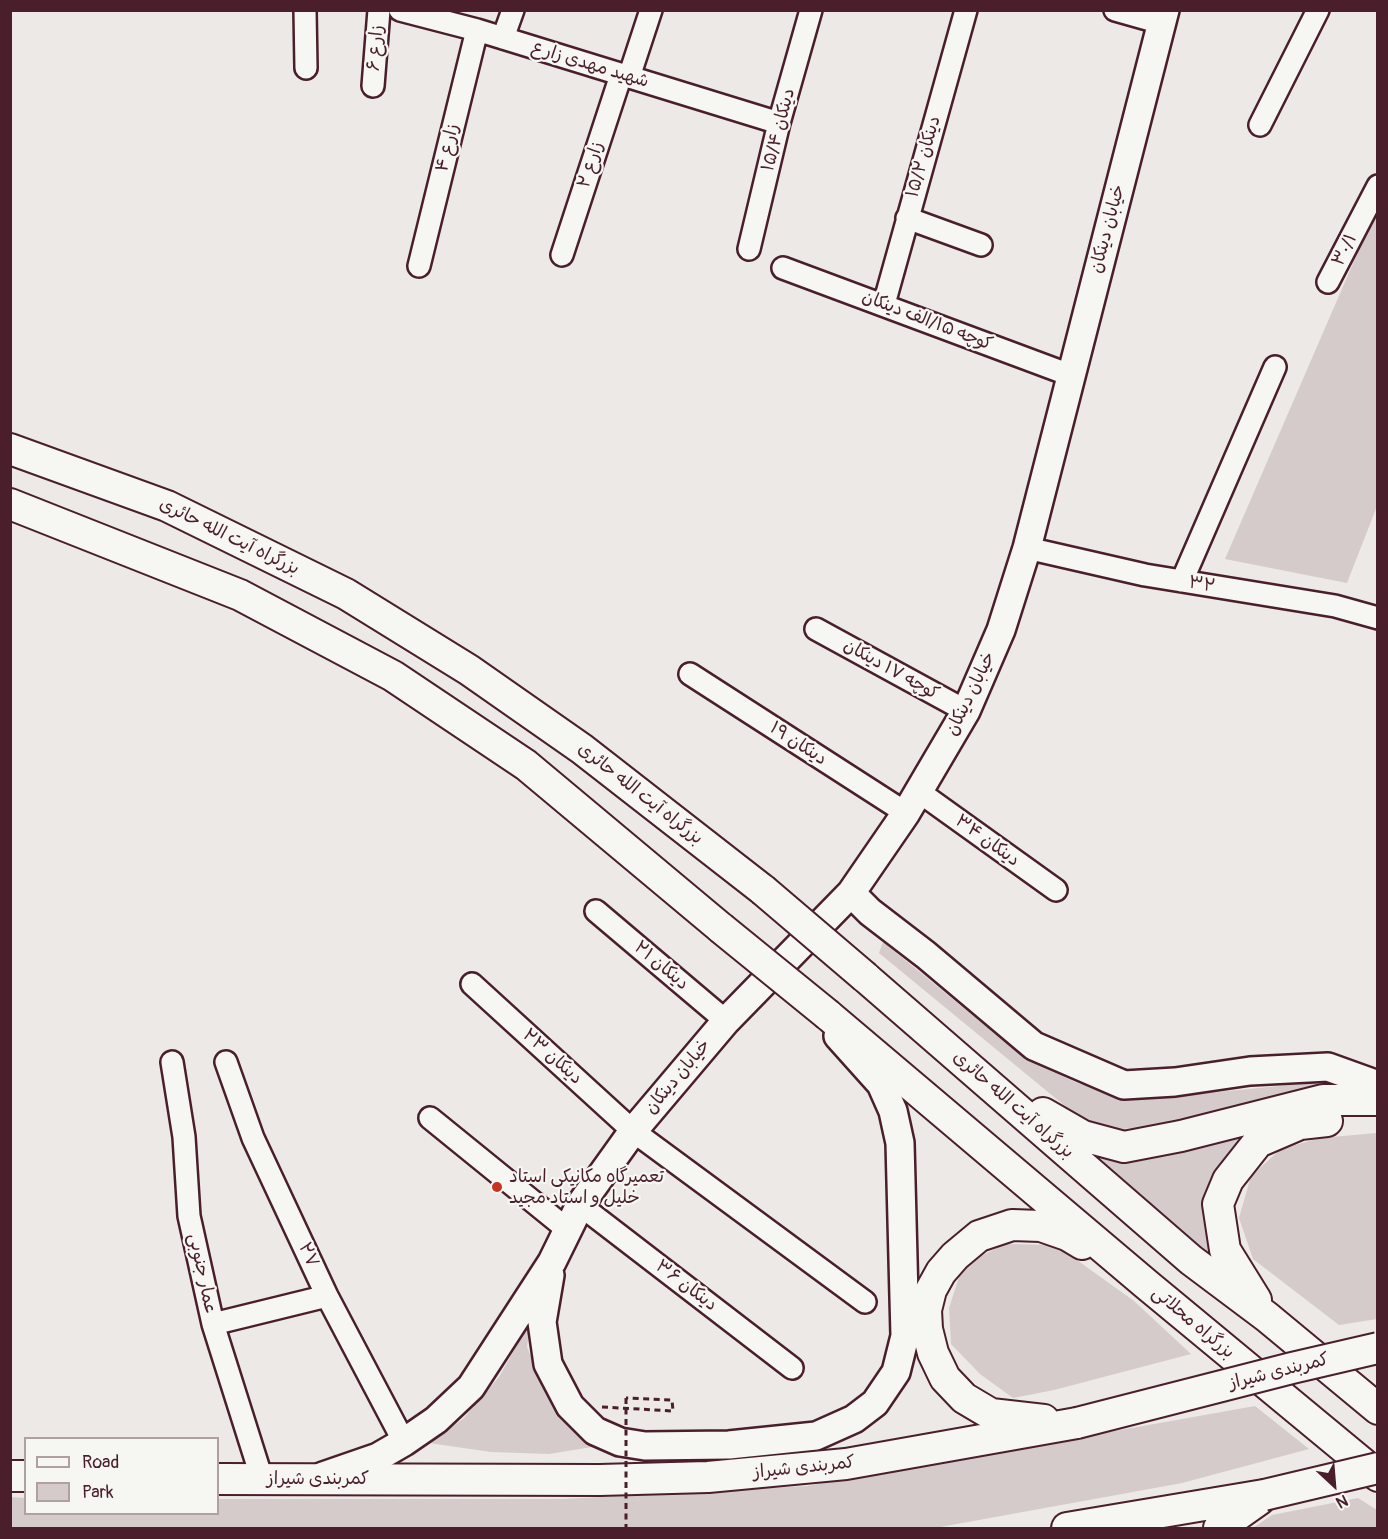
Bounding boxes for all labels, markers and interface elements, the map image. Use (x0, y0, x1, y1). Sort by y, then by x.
street label: ۶ زارع (363, 24, 389, 72)
street label: شهید مهدی زارع (529, 37, 651, 93)
street label: ۱۵/۴ دینکان (758, 86, 800, 174)
street label: ۱۵/۲ دینکان (902, 114, 946, 200)
street label: ۴ زارع (432, 122, 464, 174)
street label: ۲ زارع (573, 139, 609, 191)
street label: خیابان دینکان (1086, 182, 1130, 276)
street label: ۳۰/۱ (1328, 230, 1362, 270)
street label: کوچه ۱۵/الف دینکان (859, 286, 995, 356)
street label: بزرگراه آیت الله حائری (155, 494, 303, 580)
street label: ۳۲ (1187, 572, 1217, 598)
street label: کوچه ۱۷ دینکان (839, 635, 943, 705)
street label: خیابان دینکان (941, 648, 1001, 740)
street label: ۱۹ دینکان (765, 718, 831, 770)
street label: بزرگراه آیت الله حائری (573, 738, 707, 850)
street label: ۳۴ دینکان (951, 810, 1023, 872)
street label: ۲۱ دینکان (629, 937, 693, 995)
street label: ۲۳ دینکان (518, 1025, 586, 1089)
street label: خیابان دینکان (641, 1035, 715, 1119)
street label: بزرگراه آیت الله حائری (948, 1047, 1078, 1163)
place label: تعمیرگاه مکانیکی استاد خلیل و استاد مجید (509, 1166, 664, 1208)
marker: تعمیرگاه مکانیکی استاد خلیل و استاد مجید (490, 1180, 504, 1194)
street label: عمار جنوبی (183, 1232, 221, 1316)
street label: ۲۷ (293, 1239, 323, 1271)
street label: ۳۶ دینکان (651, 1256, 721, 1316)
street label: بزرگراه محلاتی (1147, 1282, 1239, 1364)
street label: کمربندی شیراز (1227, 1349, 1331, 1395)
legend (24, 1437, 219, 1515)
text: Road (82, 1451, 119, 1474)
street label: کمربندی شیراز (752, 1452, 856, 1484)
north arrow (1304, 1455, 1364, 1515)
street label: کمربندی شیراز (267, 1468, 369, 1490)
text: Park (82, 1481, 114, 1504)
text: N (1333, 1490, 1351, 1513)

